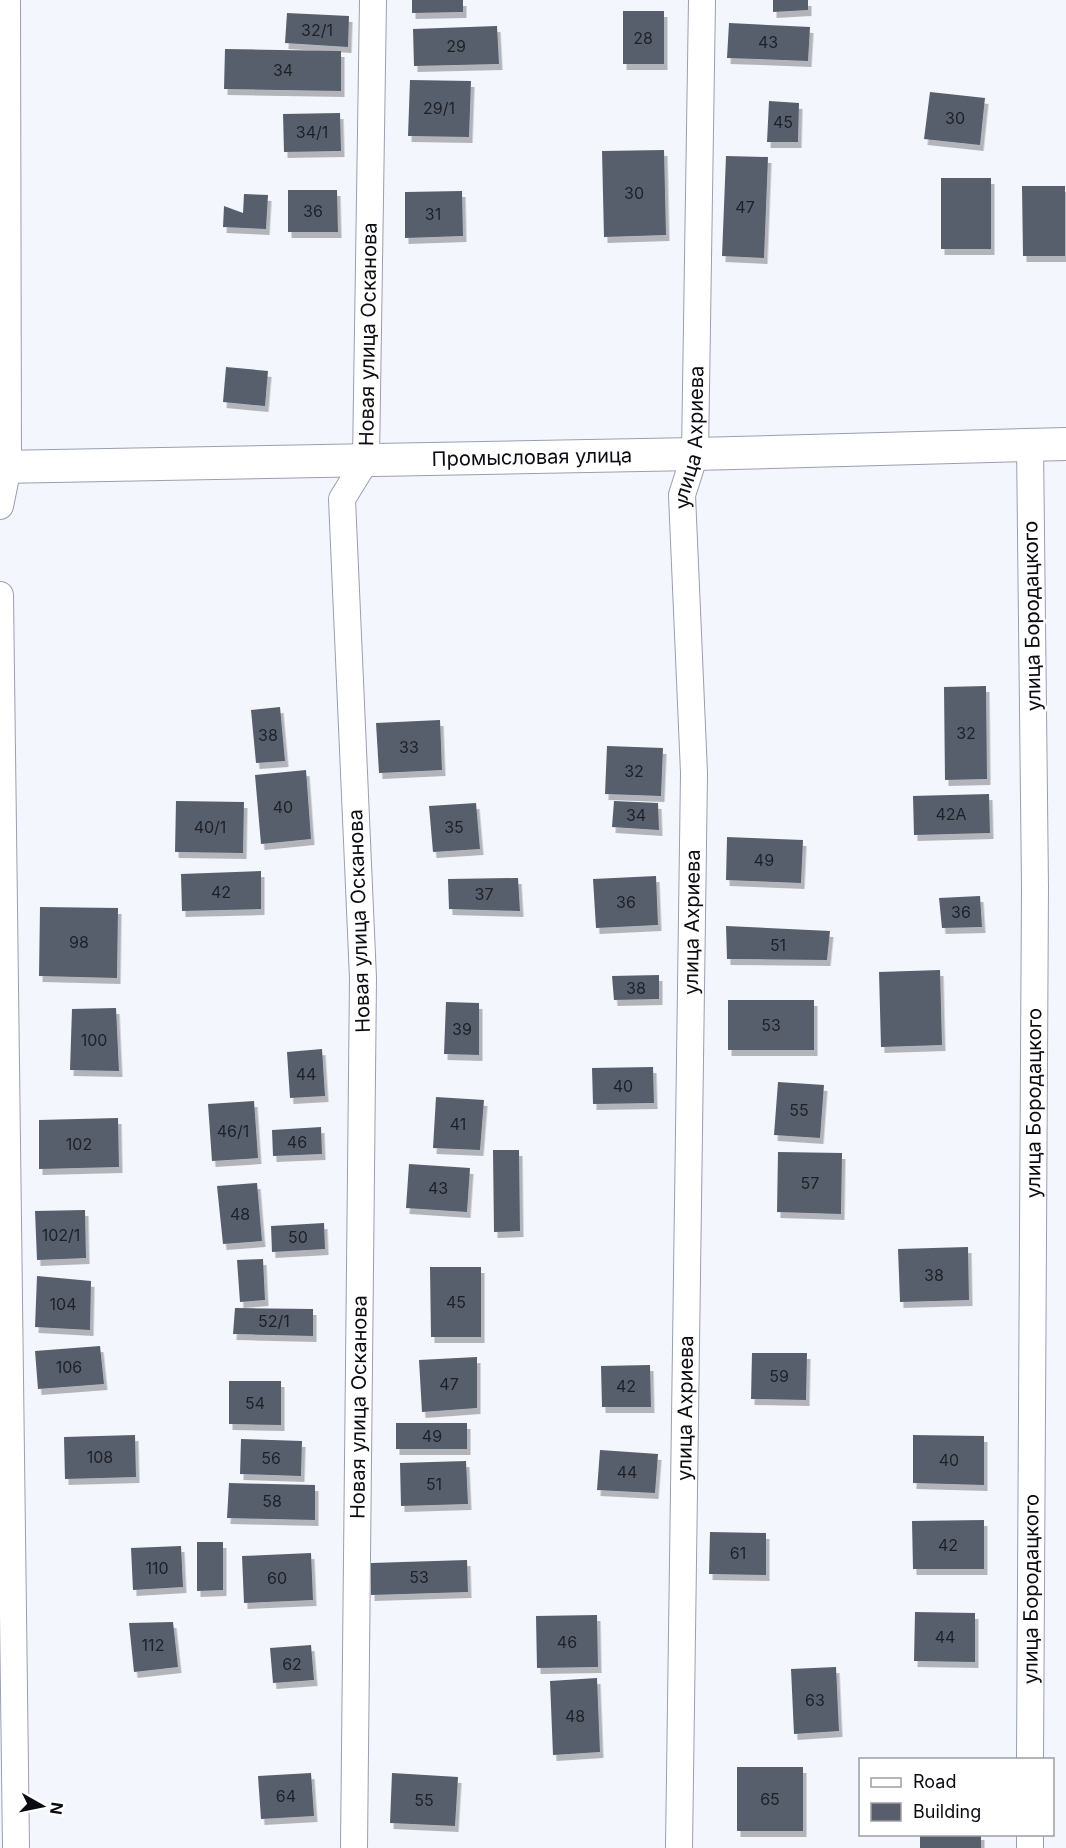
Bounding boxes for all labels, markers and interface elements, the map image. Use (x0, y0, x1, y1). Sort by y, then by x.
house number: 32/1 (301, 20, 333, 40)
house number: 28 (633, 28, 653, 48)
house number: 43 (758, 32, 778, 52)
house number: 29 (446, 36, 466, 56)
house number: 34 (273, 60, 293, 80)
house number: 29/1 (423, 98, 455, 118)
house number: 30 (945, 108, 965, 128)
house number: 45 (773, 112, 793, 132)
house number: 34/1 (296, 122, 328, 142)
house number: 30 (624, 183, 644, 203)
house number: 47 (735, 197, 755, 217)
house number: 36 (303, 201, 323, 221)
house number: 31 (425, 204, 441, 224)
street label: Новая улица Осканова (354, 222, 382, 446)
street label: улица Ахриева (669, 365, 708, 510)
street label: Промысловая улица (432, 443, 632, 471)
street label: улица Бородацкого (1018, 521, 1046, 711)
house number: 32 (956, 723, 976, 743)
house number: 38 (258, 725, 278, 745)
house number: 33 (399, 737, 419, 757)
house number: 32 (624, 761, 644, 781)
house number: 40 (273, 797, 293, 817)
house number: 42А (935, 804, 967, 824)
house number: 34 (626, 805, 646, 825)
street label: Новая улица Осканова (343, 809, 375, 1033)
house number: 40/1 (194, 817, 226, 837)
house number: 35 (444, 817, 464, 837)
street label: улица Ахриева (679, 849, 705, 995)
house number: 49 (754, 850, 774, 870)
house number: 42 (211, 882, 231, 902)
house number: 37 (475, 884, 493, 904)
house number: 36 (616, 892, 636, 912)
house number: 36 (951, 902, 971, 922)
house number: 98 (69, 932, 89, 952)
house number: 51 (770, 935, 786, 955)
house number: 38 (626, 978, 646, 998)
street label: улица Бородацкого (1021, 1008, 1046, 1198)
house number: 53 (761, 1015, 781, 1035)
house number: 39 (452, 1019, 472, 1039)
house number: 100 (81, 1030, 107, 1050)
house number: 44 (296, 1064, 316, 1084)
house number: 40 (613, 1076, 633, 1096)
house number: 55 (789, 1100, 809, 1120)
house number: 41 (450, 1114, 466, 1134)
house number: 46/1 (217, 1121, 249, 1141)
house number: 46 (287, 1132, 307, 1152)
house number: 102 (66, 1134, 92, 1154)
house number: 57 (801, 1173, 819, 1193)
house number: 43 (428, 1178, 448, 1198)
house number: 48 (230, 1204, 250, 1224)
house number: 102/1 (42, 1225, 80, 1245)
house number: 50 (288, 1227, 308, 1247)
house number: 38 (924, 1265, 944, 1285)
house number: 45 (446, 1292, 466, 1312)
house number: 104 (50, 1294, 76, 1314)
street label: Новая улица Осканова (345, 1295, 372, 1519)
house number: 52/1 (258, 1311, 290, 1331)
street label: улица Ахриева (672, 1335, 698, 1481)
house number: 106 (56, 1357, 82, 1377)
house number: 59 (769, 1366, 789, 1386)
house number: 47 (439, 1374, 459, 1394)
house number: 42 (616, 1376, 636, 1396)
house number: 54 (245, 1393, 265, 1413)
house number: 49 (422, 1426, 442, 1446)
house number: 108 (87, 1447, 113, 1467)
house number: 56 (261, 1448, 281, 1468)
house number: 40 (939, 1450, 959, 1470)
house number: 44 (617, 1462, 637, 1482)
house number: 51 (426, 1474, 442, 1494)
house number: 58 (262, 1491, 282, 1511)
street label: улица Бородацкого (1018, 1494, 1044, 1684)
house number: 42 (938, 1535, 958, 1555)
house number: 61 (730, 1543, 746, 1563)
house number: 110 (145, 1558, 169, 1578)
house number: 53 (409, 1567, 429, 1587)
house number: 60 (267, 1568, 287, 1588)
house number: 44 (935, 1627, 955, 1647)
house number: 46 (557, 1632, 577, 1652)
house number: 112 (142, 1635, 164, 1655)
house number: 62 (282, 1654, 302, 1674)
house number: 63 (805, 1690, 825, 1710)
house number: 48 (565, 1706, 585, 1726)
legend (859, 1758, 1054, 1836)
text: Road (913, 1771, 956, 1792)
north arrow (12, 1776, 72, 1836)
house number: 64 (276, 1786, 296, 1806)
house number: 65 (760, 1789, 780, 1809)
house number: 55 (414, 1790, 434, 1810)
text: N (46, 1801, 68, 1816)
text: Building (913, 1801, 981, 1822)

